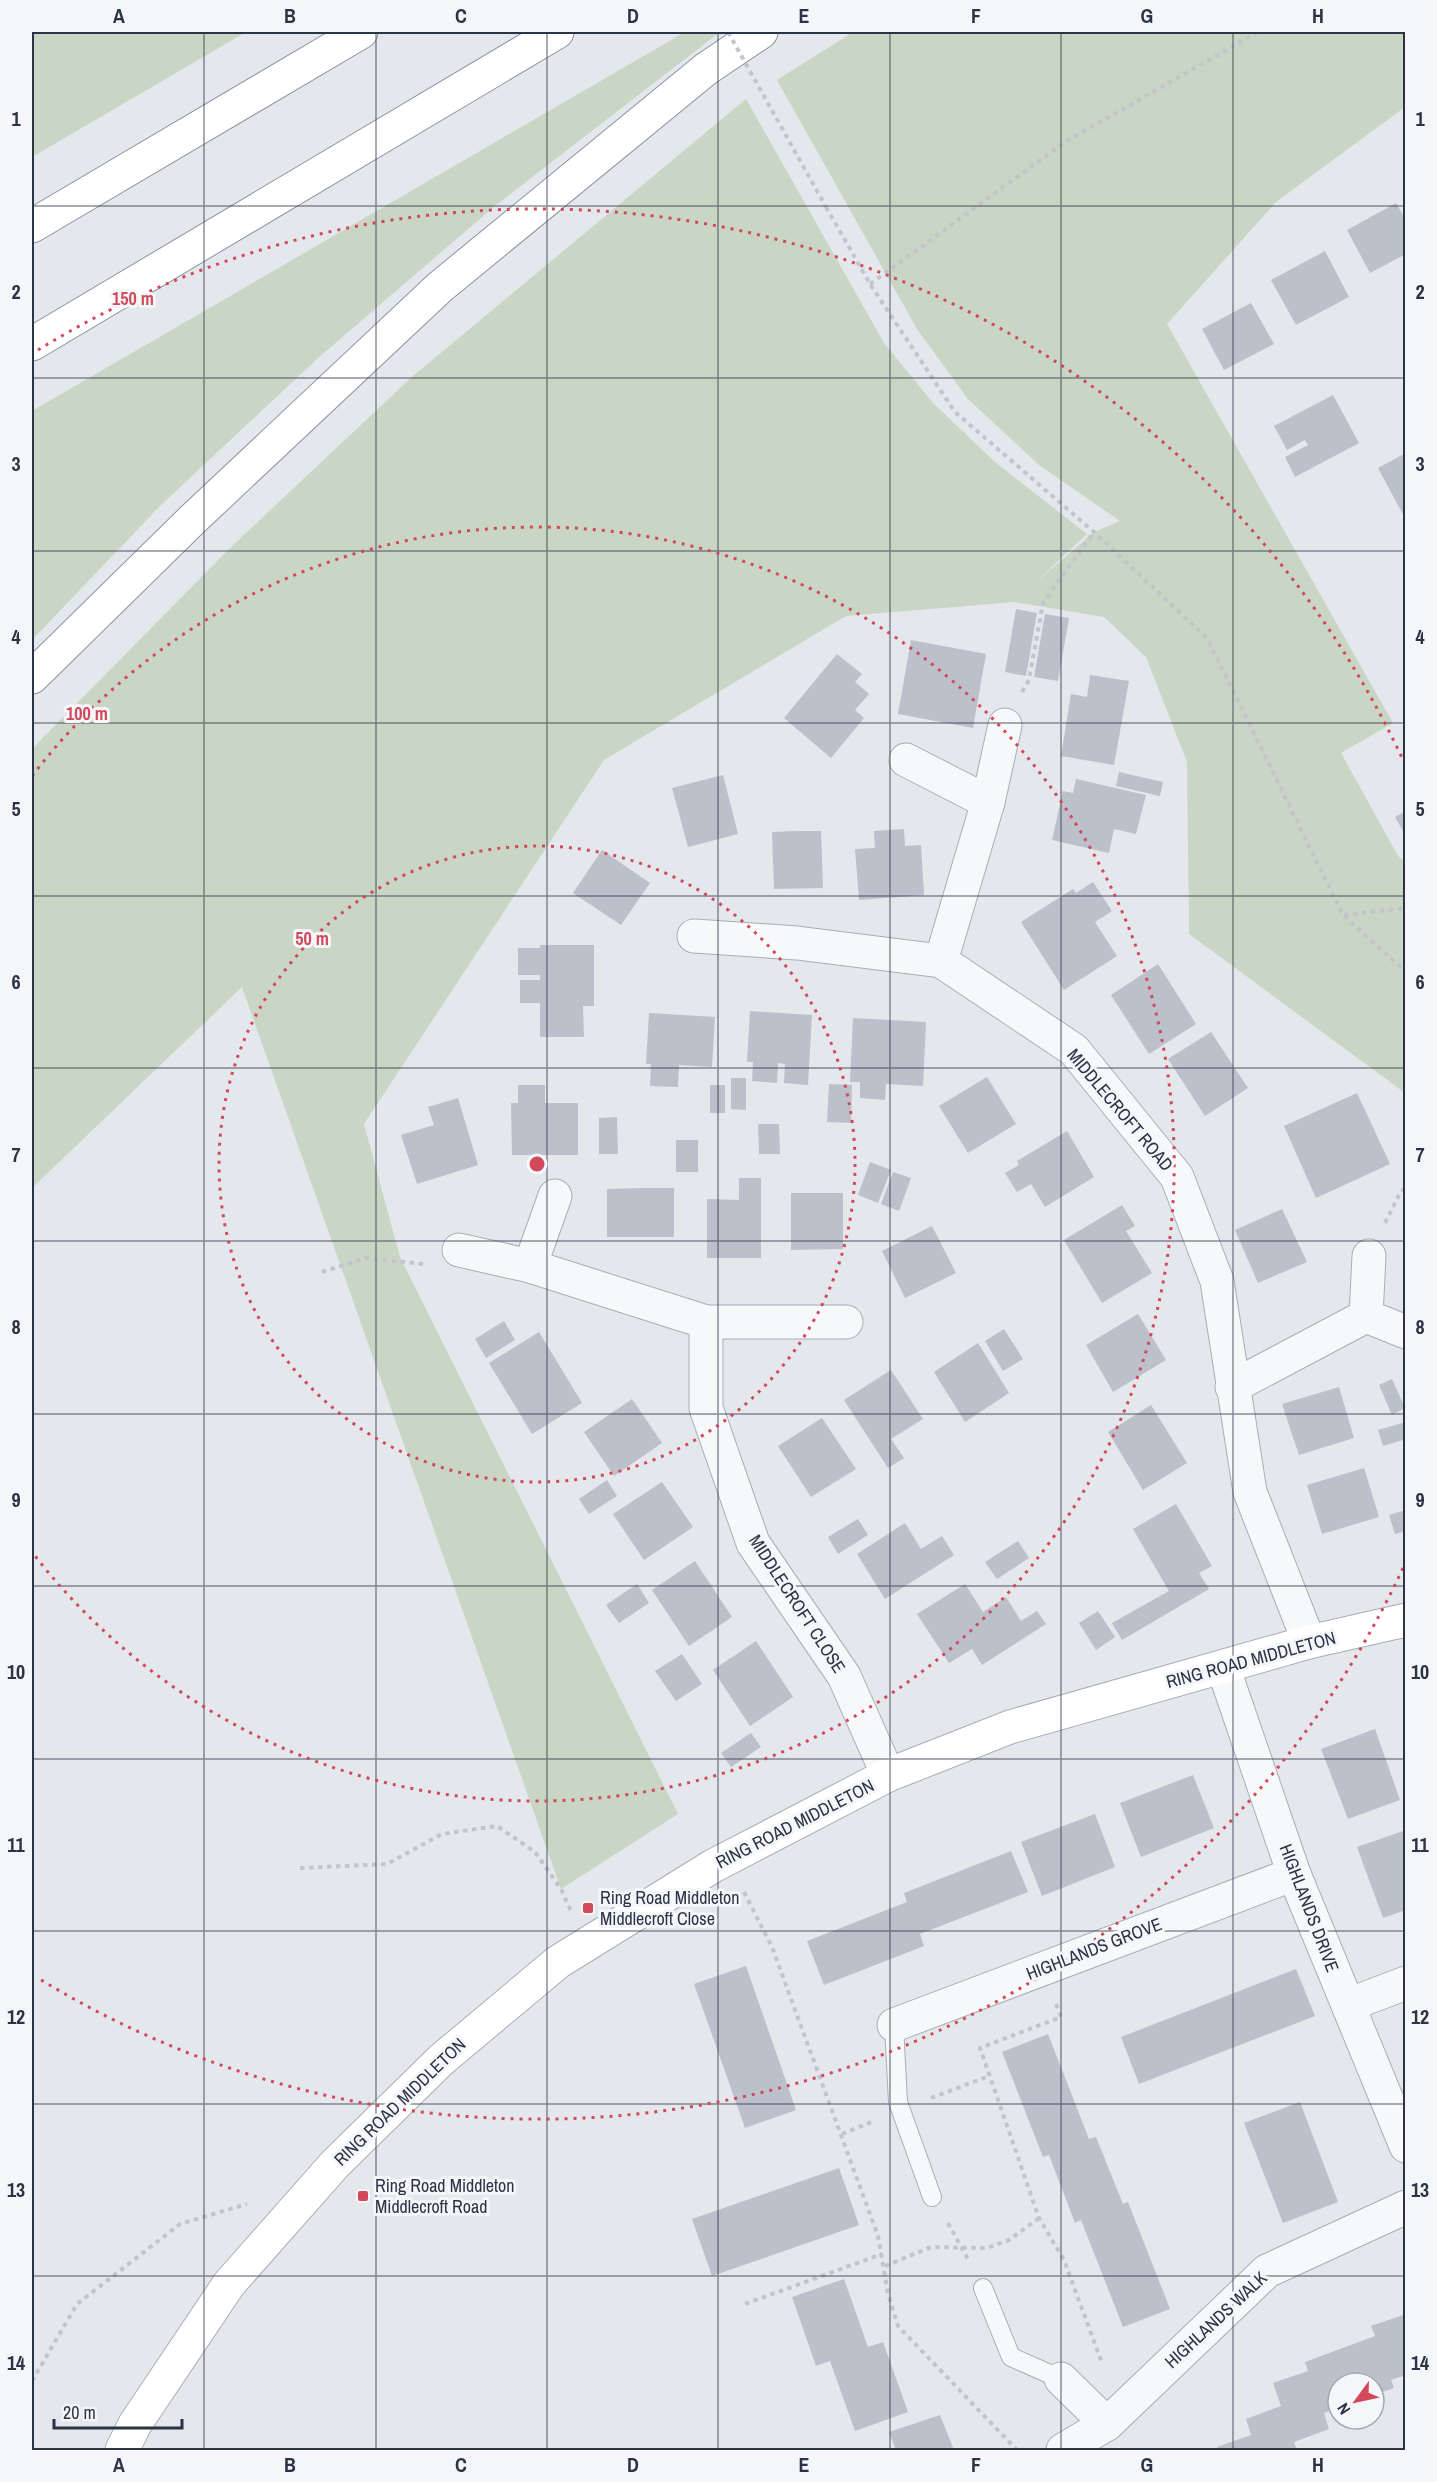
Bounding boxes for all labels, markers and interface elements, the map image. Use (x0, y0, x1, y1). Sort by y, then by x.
text: A (113, 2, 125, 29)
text: B (284, 2, 296, 29)
text: C (455, 2, 467, 29)
text: D (627, 2, 639, 29)
text: E (799, 2, 810, 29)
text: F (971, 2, 981, 29)
text: G (1141, 2, 1153, 29)
text: H (1312, 2, 1324, 29)
text: 1 (11, 105, 21, 132)
text: 1 (1415, 105, 1425, 132)
text: 2 (11, 278, 21, 305)
text: 2 (1415, 278, 1425, 305)
text: 150 m (112, 286, 154, 311)
text: 3 (11, 450, 21, 477)
text: 3 (1415, 450, 1425, 477)
text: 4 (11, 623, 21, 650)
text: 4 (1415, 623, 1425, 650)
text: 100 m (66, 701, 108, 726)
text: 5 (11, 795, 21, 822)
text: 5 (1415, 795, 1425, 822)
text: 50 m (295, 926, 329, 951)
text: 6 (11, 968, 21, 995)
text: 6 (1415, 968, 1425, 995)
street label: MIDDLECROFT ROAD (1062, 1043, 1179, 1176)
text: 7 (11, 1141, 21, 1168)
text: 7 (1415, 1141, 1425, 1168)
centre of rings (527, 1154, 547, 1174)
text: 8 (11, 1313, 21, 1340)
text: 8 (1415, 1313, 1425, 1340)
text: 9 (11, 1486, 21, 1513)
text: 9 (1415, 1486, 1425, 1513)
street label: MIDDLECROFT CLOSE (743, 1530, 852, 1678)
street label: RING ROAD MIDDLETON (1163, 1625, 1338, 1694)
text: 10 (7, 1658, 25, 1685)
text: 10 (1411, 1658, 1429, 1685)
street label: RING ROAD MIDDLETON (711, 1773, 878, 1874)
text: 11 (7, 1831, 26, 1858)
text: 11 (1411, 1831, 1430, 1858)
street label: HIGHLANDS DRIVE (1274, 1840, 1345, 1975)
place label: Ring Road Middleton Middlecroft Close (600, 1885, 739, 1931)
marker: Ring Road Middleton Middlecroft Close (581, 1901, 595, 1915)
street label: HIGHLANDS GROVE (1022, 1911, 1165, 1986)
text: 12 (7, 2003, 25, 2030)
text: 12 (1411, 2003, 1429, 2030)
street label: RING ROAD MIDDLETON (328, 2032, 471, 2171)
place label: Ring Road Middleton Middlecroft Road (375, 2173, 514, 2219)
text: 13 (7, 2176, 25, 2203)
text: 13 (1411, 2176, 1429, 2203)
marker: Ring Road Middleton Middlecroft Road (356, 2189, 370, 2203)
street label: HIGHLANDS WALK (1159, 2266, 1272, 2374)
text: 14 (7, 2349, 25, 2376)
text: 14 (1411, 2349, 1429, 2376)
north arrow (1326, 2371, 1386, 2431)
scale bar (54, 2392, 182, 2430)
text: N (1332, 2399, 1355, 2419)
text: 20 m (63, 2400, 96, 2425)
text: A (113, 2451, 125, 2478)
text: B (284, 2451, 296, 2478)
text: C (455, 2451, 467, 2478)
text: D (627, 2451, 639, 2478)
text: E (799, 2451, 810, 2478)
text: F (971, 2451, 981, 2478)
text: G (1141, 2451, 1153, 2478)
text: H (1312, 2451, 1324, 2478)

